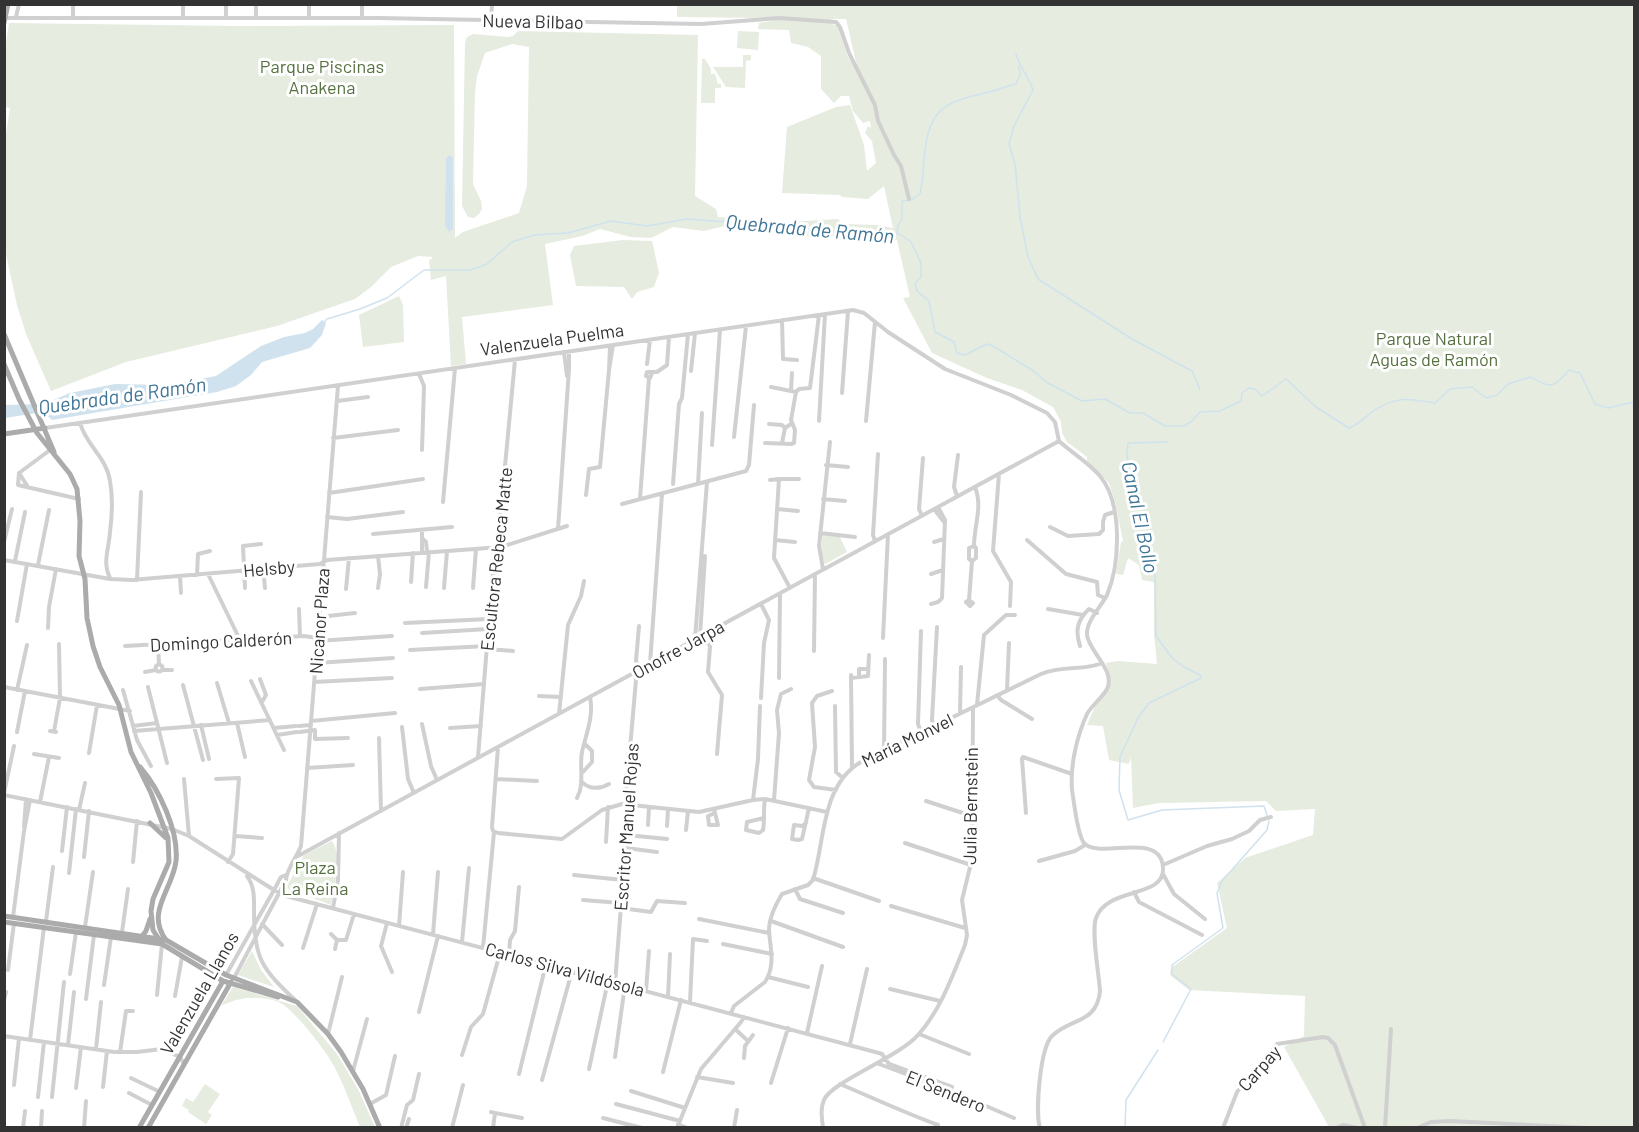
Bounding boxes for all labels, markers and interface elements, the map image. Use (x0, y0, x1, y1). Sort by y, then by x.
street label: Nueva Bilbao (482, 9, 584, 33)
park label: Parque Piscinas Anakena (260, 55, 384, 98)
water label: Quebrada de Ramón (725, 209, 895, 247)
street label: Valenzuela Puelma (479, 318, 625, 360)
park label: Parque Natural Aguas de Ramón (1370, 327, 1498, 370)
water label: Quebrada de Ramón (37, 371, 207, 419)
water label: Canal El Bollo (1117, 459, 1165, 575)
street label: Escultora Rebeca Matte (475, 466, 517, 652)
street label: Helsby (242, 555, 296, 581)
street label: Nicanor Plaza (304, 567, 334, 675)
street label: Onofre Jarpa (628, 615, 728, 683)
street label: Domingo Calderón (149, 626, 293, 656)
street label: María Monvel (857, 708, 957, 772)
street label: Escritor Manuel Rojas (609, 742, 643, 912)
street label: Julia Bernstein (958, 747, 982, 865)
park label: Plaza La Reina (281, 856, 349, 899)
street label: Valenzuela Llanos (155, 928, 243, 1058)
street label: Carlos Silva Vildósola (483, 937, 647, 1001)
street label: Carpay (1233, 1041, 1285, 1095)
street label: El Sendero (903, 1065, 989, 1117)

